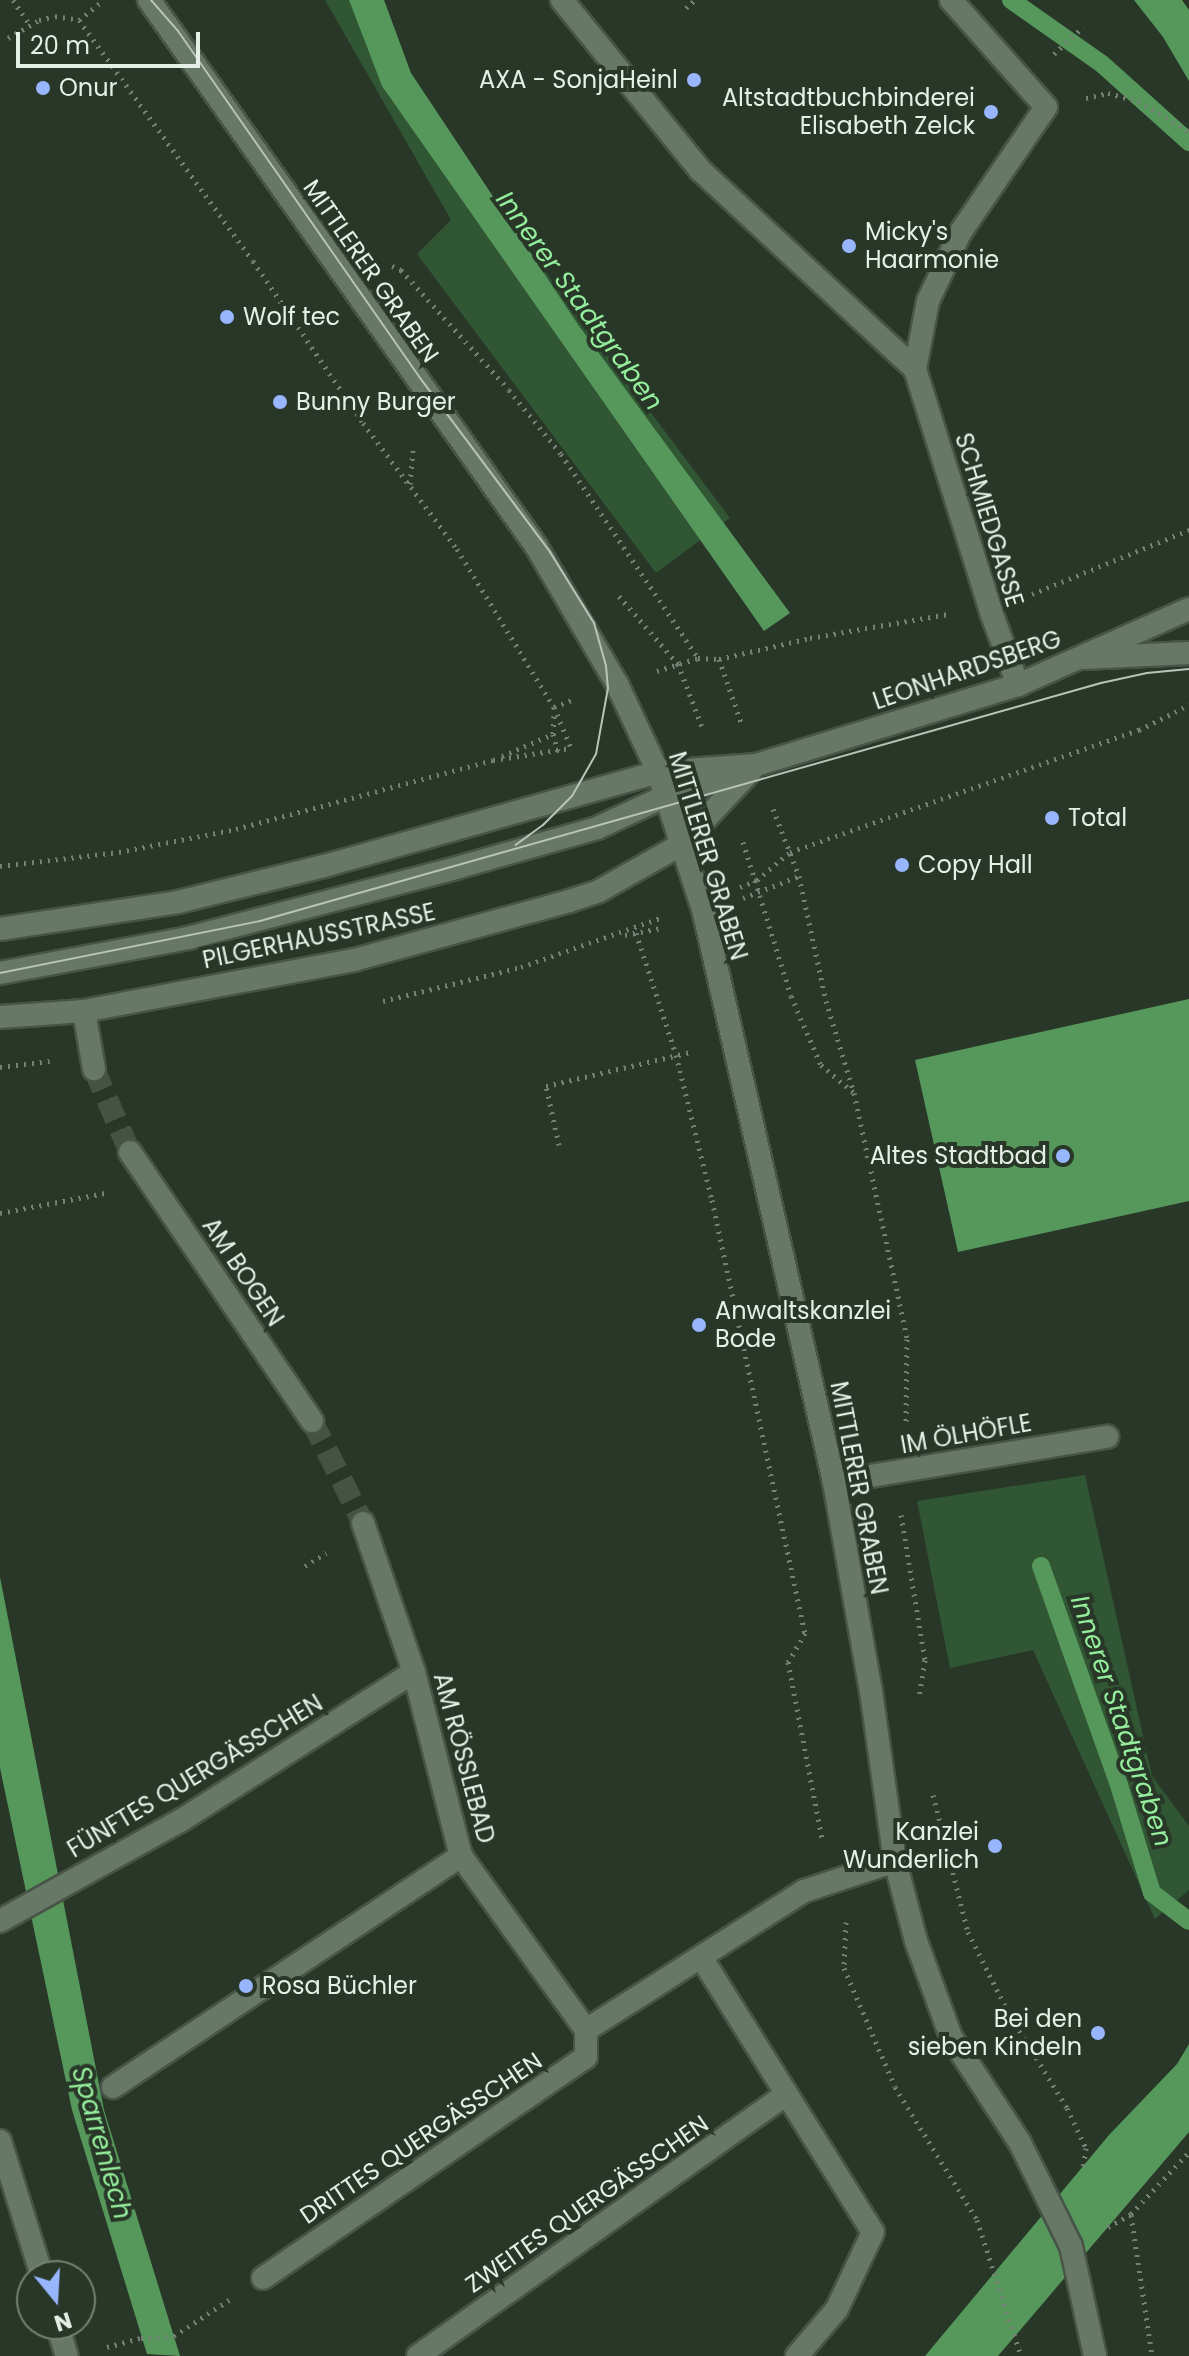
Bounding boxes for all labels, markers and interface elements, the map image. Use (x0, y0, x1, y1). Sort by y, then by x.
scale bar (20, 16, 204, 66)
text: 20 m (30, 29, 90, 62)
place label: AXA - SonjaHeinl (479, 66, 678, 94)
marker: AXA - SonjaHeinl (685, 71, 703, 89)
place label: Onur (59, 74, 118, 102)
marker: Onur (34, 79, 52, 97)
place label: Altstadtbuchbinderei Elisabeth Zelck (722, 84, 975, 140)
marker: Altstadtbuchbinderei Elisabeth Zelck (982, 103, 1000, 121)
street label: MITTLERER GRABEN (297, 174, 445, 368)
water label: Innerer Stadtgraben (489, 185, 669, 417)
place label: Micky's Haarmonie (865, 218, 999, 274)
marker: Micky's Haarmonie (840, 237, 858, 255)
place label: Wolf tec (243, 303, 340, 331)
marker: Wolf tec (218, 308, 236, 326)
place label: Bunny Burger (296, 388, 456, 416)
marker: Bunny Burger (271, 393, 289, 411)
street label: SCHMIEDGASSE (949, 430, 1029, 610)
street label: LEONHARDSBERG (869, 624, 1065, 716)
street label: MITTLERER GRABEN (663, 748, 753, 964)
place label: Total (1068, 804, 1127, 832)
marker: Total (1043, 809, 1061, 827)
place label: Copy Hall (918, 851, 1033, 879)
marker: Copy Hall (893, 856, 911, 874)
street label: PILGERHAUSSTRASSE (200, 897, 438, 975)
place label: Altes Stadtbad (870, 1142, 1047, 1170)
marker: Altes Stadtbad (1054, 1147, 1072, 1165)
street label: AM BOGEN (196, 1212, 290, 1332)
place label: Anwaltskanzlei Bode (715, 1297, 891, 1353)
marker: Anwaltskanzlei Bode (690, 1316, 708, 1334)
street label: MITTLERER GRABEN (824, 1379, 894, 1597)
street label: IM ÖLHÖFLE (898, 1408, 1034, 1460)
water label: Innerer Stadtgraben (1063, 1591, 1179, 1851)
street label: AM RÖSSLEBAD (427, 1670, 501, 1846)
street label: FÜNFTES QUERGÄSSCHEN (62, 1688, 328, 1864)
place label: Kanzlei Wunderlich (843, 1818, 979, 1874)
marker: Kanzlei Wunderlich (986, 1837, 1004, 1855)
place label: Rosa Büchler (262, 1972, 417, 2000)
marker: Rosa Büchler (237, 1977, 255, 1995)
place label: Bei den sieben Kindeln (908, 2005, 1082, 2061)
marker: Bei den sieben Kindeln (1089, 2024, 1107, 2042)
street label: DRITTES QUERGÄSSCHEN (295, 2046, 547, 2230)
water label: Sparrenlech (64, 2063, 138, 2223)
street label: ZWEITES QUERGÄSSCHEN (460, 2109, 714, 2299)
north arrow (16, 2260, 96, 2340)
text: N (50, 2304, 76, 2339)

